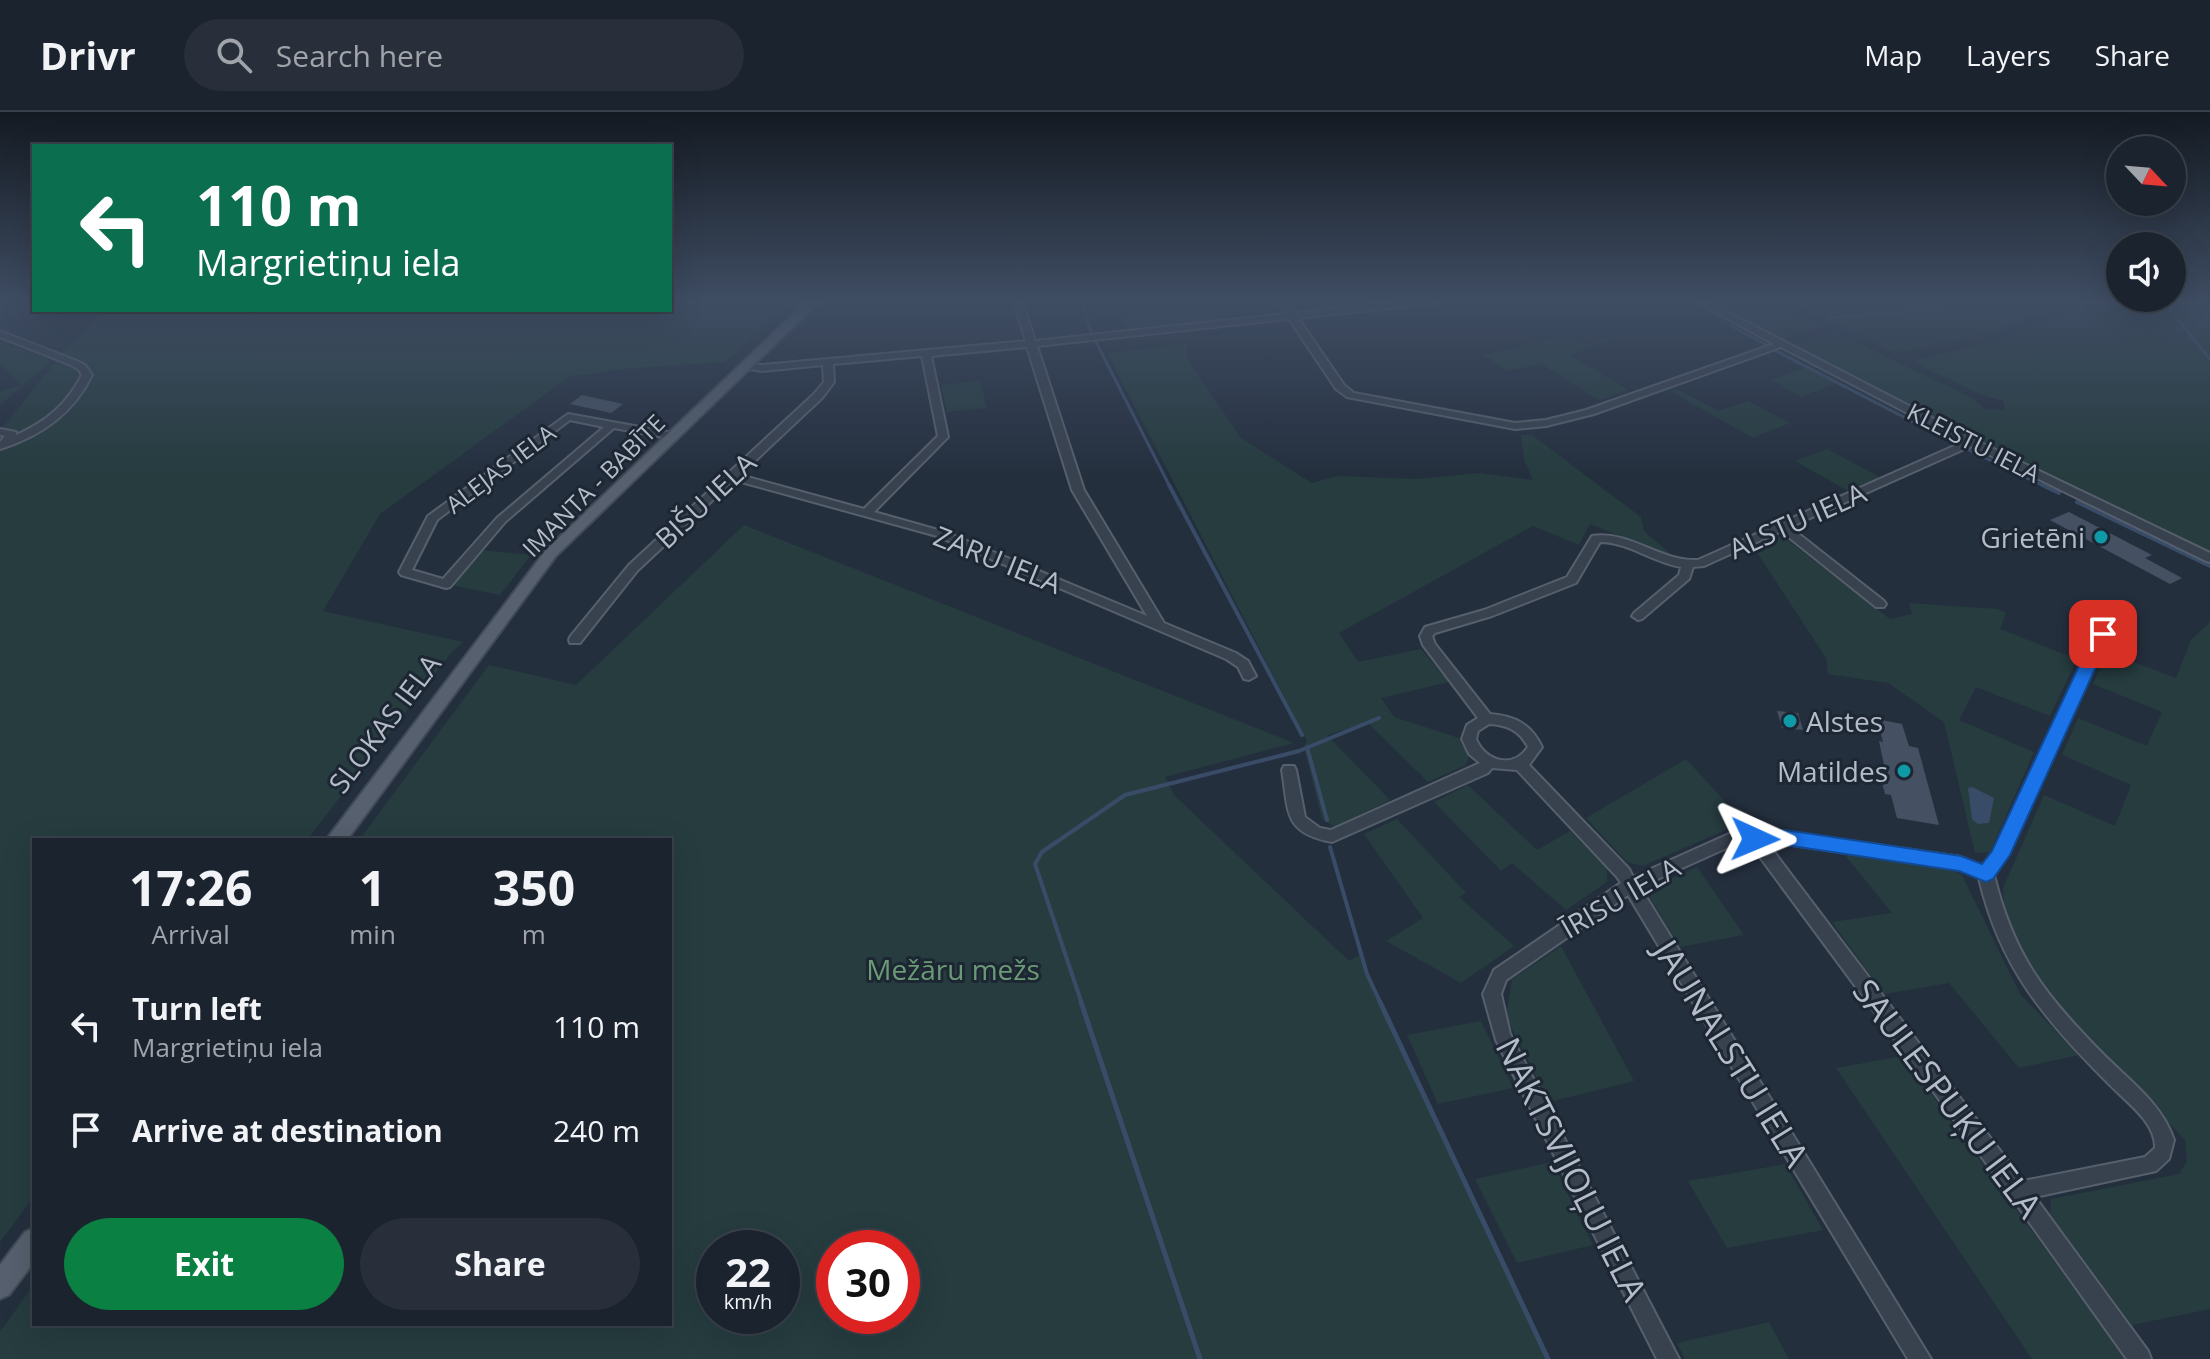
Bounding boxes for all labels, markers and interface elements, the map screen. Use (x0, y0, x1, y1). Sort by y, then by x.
search box (184, 19, 744, 91)
text: Drivr (40, 29, 136, 81)
icon: search (212, 33, 256, 77)
text: Search here (276, 35, 443, 76)
text: Map (1864, 36, 1922, 74)
text: Layers (1966, 36, 2051, 74)
text: Share (2095, 36, 2170, 74)
north arrow (2106, 136, 2186, 216)
map controls (2106, 136, 2186, 312)
text: 110 m (196, 166, 362, 242)
icon: left (64, 176, 168, 280)
button: sound (2106, 232, 2186, 312)
text: Margrietiņu iela (196, 238, 460, 287)
street label: KLEISTU IELA (1902, 394, 2047, 490)
street label: IMANTA - BABĪTE (514, 406, 672, 564)
street label: ALEJAS IELA (438, 415, 562, 520)
street label: BIŠU IELA (646, 443, 764, 556)
street label: ALSTU IELA (1722, 473, 1872, 567)
street label: ZARU IELA (929, 516, 1068, 602)
place label: Grietēni (1980, 518, 2085, 556)
marker: Grietēni (2092, 528, 2110, 546)
pin (2069, 600, 2137, 668)
icon: arrive (2081, 612, 2125, 656)
street label: SLOKAS IELA (319, 645, 449, 800)
place label: Alstes (1806, 702, 1883, 740)
marker: Alstes (1781, 712, 1799, 730)
place label: Matildes (1777, 752, 1888, 790)
marker: Matildes (1895, 762, 1913, 780)
position arrow (1713, 797, 1797, 881)
street label: ĪRISU IELA (1553, 847, 1687, 947)
text: 17:26 (129, 855, 252, 920)
text: 1 (359, 855, 386, 920)
text: 350 (493, 855, 575, 920)
text: Arrival (151, 916, 230, 952)
text: min (349, 916, 396, 952)
text: m (522, 916, 546, 952)
street label: JAUNALSTU IELA (1642, 928, 1820, 1175)
park label: Mežāru mežs (866, 950, 1040, 988)
street label: SAULESPUĶU IELA (1843, 969, 2053, 1227)
text: Turn left (132, 988, 262, 1029)
icon: left (64, 1004, 108, 1048)
text: 110 m (553, 1006, 640, 1047)
text: Margrietiņu iela (132, 1029, 323, 1065)
street label: NAKTSVIJOĻU IELA (1486, 1030, 1658, 1309)
icon: arrive (64, 1108, 108, 1152)
text: Arrive at destination (132, 1110, 443, 1151)
text: 240 m (553, 1110, 640, 1151)
button: Exit (64, 1218, 344, 1310)
button: Share (360, 1218, 640, 1310)
speed limit sign: 30 (816, 1230, 920, 1334)
text: 22 (725, 1244, 771, 1299)
text: km/h (724, 1288, 772, 1315)

